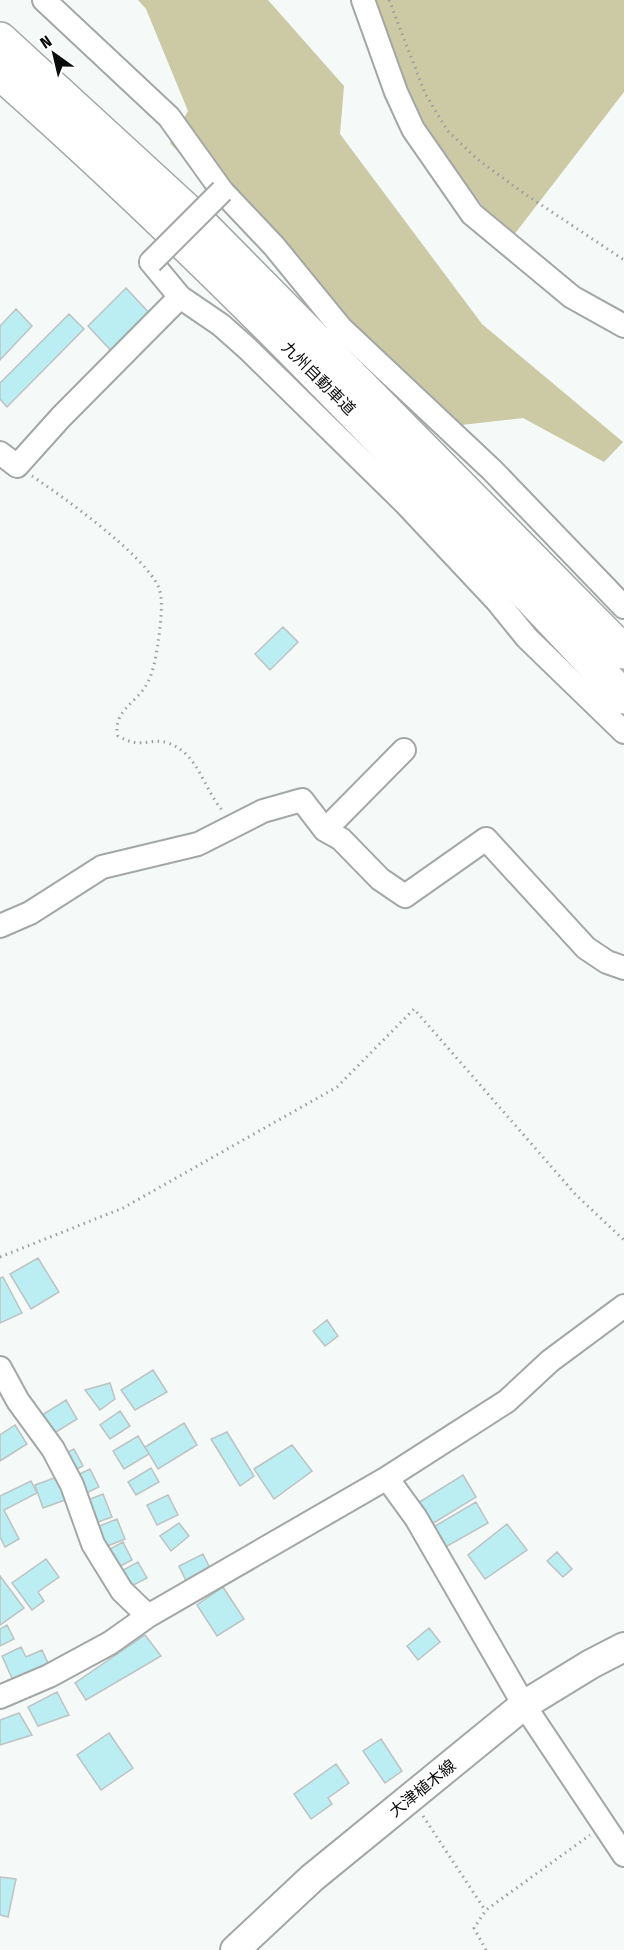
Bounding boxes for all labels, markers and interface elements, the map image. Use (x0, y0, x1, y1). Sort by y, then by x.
north arrow (24, 24, 84, 84)
text: N (37, 31, 55, 53)
street label: 九州自動車道 (278, 338, 359, 419)
street label: 大津植木線 (385, 1756, 459, 1821)

